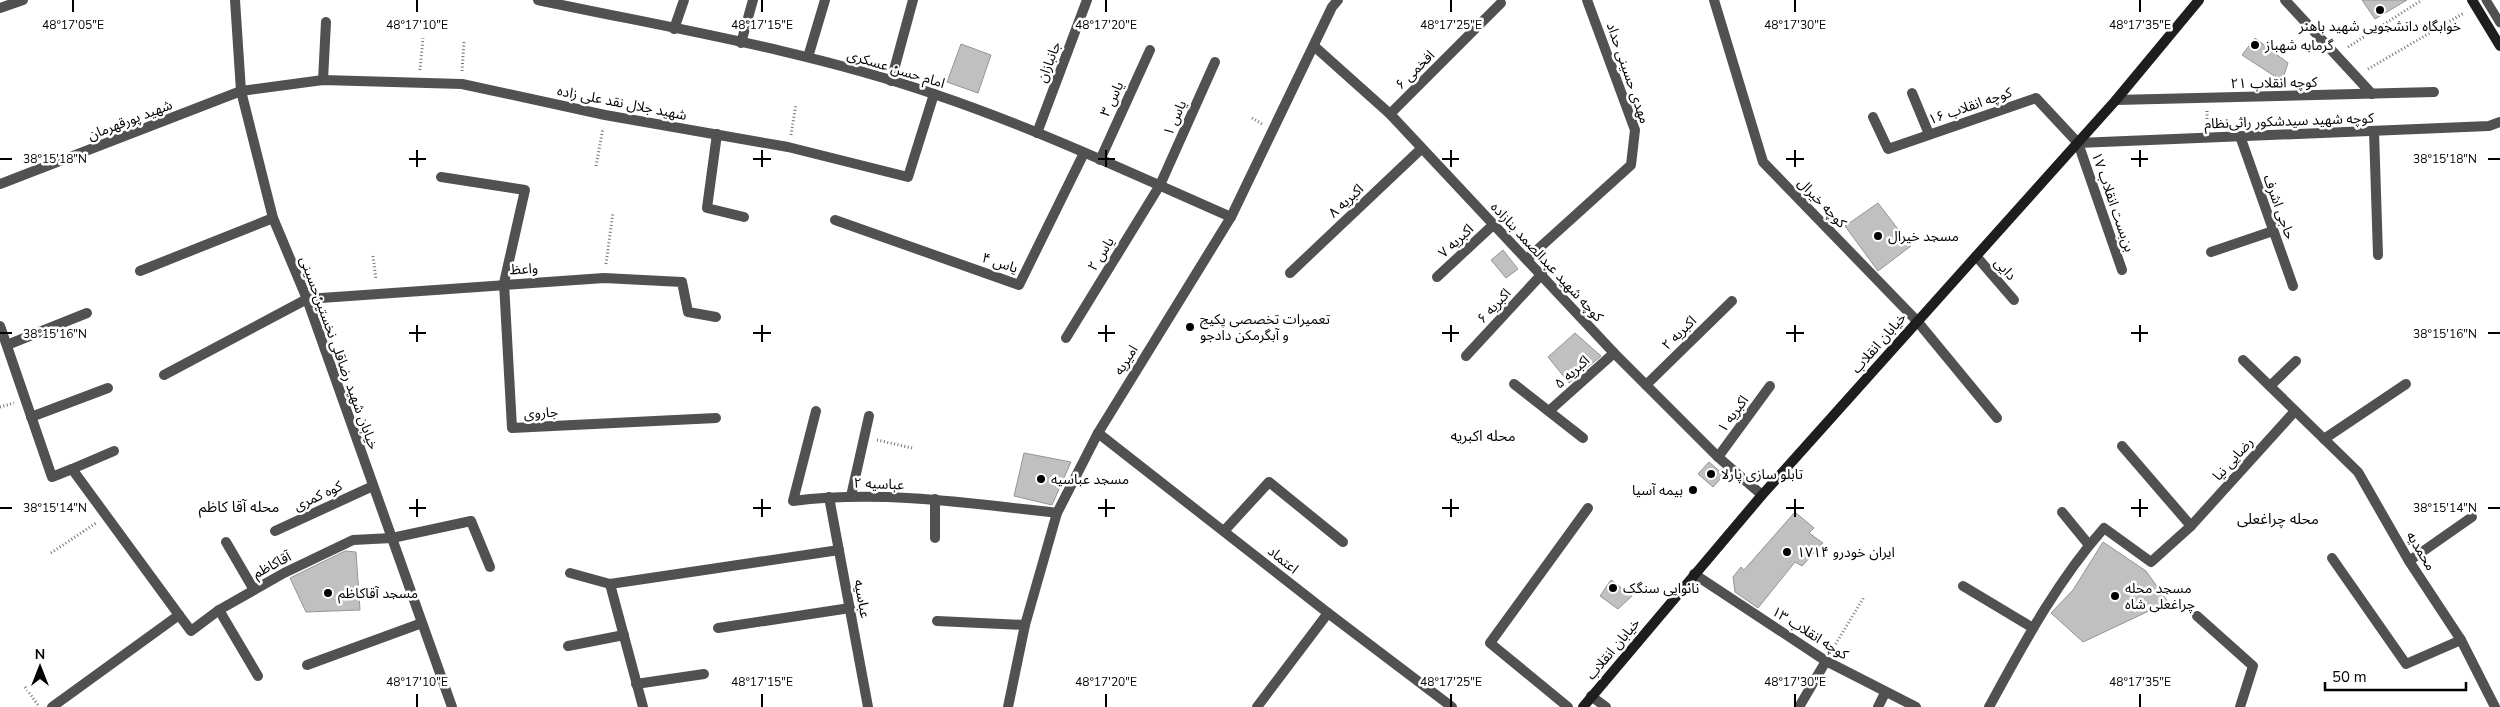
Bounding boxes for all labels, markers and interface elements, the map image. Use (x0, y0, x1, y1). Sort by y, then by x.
marker: خوابگاه دانشجویی شهید باهنر (2374, 4, 2386, 16)
text: 48°17'05"E (42, 17, 104, 33)
text: 48°17'10"E (386, 17, 448, 33)
text: 48°17'15"E (731, 17, 793, 33)
text: 48°17'20"E (1075, 17, 1137, 33)
text: 48°17'25"E (1420, 17, 1482, 33)
text: 48°17'30"E (1764, 17, 1826, 33)
text: 48°17'35"E (2109, 17, 2171, 33)
place label: خوابگاه دانشجویی شهید باهنر (2298, 17, 2461, 36)
street label: مهدی حسینی حداد (1602, 20, 1654, 126)
place label: گرمابه شهباز (2264, 36, 2334, 55)
street label: جانبازان (1032, 39, 1066, 85)
marker: گرمابه شهباز (2249, 39, 2261, 51)
street label: امام حسن عسکری (844, 45, 947, 94)
street label: افخمی ۶ (1391, 46, 1439, 94)
street label: کوچه انقلاب ۲۱ (2230, 73, 2318, 93)
street label: یاس ۳ (1096, 78, 1128, 120)
street label: شهید جلال نقد علی زاده (556, 81, 688, 125)
street label: کوچه انقلاب ۱۶ (1926, 83, 2014, 129)
street label: شهید پورقهرمان (85, 95, 175, 145)
street label: یاس ۱ (1159, 97, 1191, 139)
street label: کوچه شهید سیدشکور راثی‌نظام (2204, 109, 2374, 134)
street label: بن‌بست انقلاب ۱۷ (2087, 150, 2139, 255)
text: 38°15'18"N (23, 151, 87, 167)
text: 38°15'18"N (2413, 151, 2477, 167)
street label: حاجی اشرف (2259, 172, 2299, 242)
street label: کوچه خیرال (1793, 174, 1851, 232)
street label: اکبریه ۸ (1324, 180, 1368, 222)
street label: کوچه شهید عبدالصمد بنازاده (1486, 198, 1608, 326)
street label: اکبریه ۷ (1434, 220, 1478, 262)
place label: مسجد خیرال (1888, 227, 1959, 246)
marker: مسجد خیرال (1872, 230, 1884, 242)
street label: یاس ۲ (1083, 233, 1119, 275)
street label: یاس ۴ (980, 248, 1020, 278)
street label: خیابان شهید رضاقلی نخستین‌حسینی (295, 254, 383, 452)
street label: دایی (1990, 254, 2020, 285)
street label: واعظ (509, 259, 539, 279)
street label: اکبریه ۶ (1473, 284, 1515, 328)
street label: خیابان انقلاب (1847, 309, 1911, 377)
place label: تعمیرات تخصصی پکیج و آبگرمکن دادجو (1200, 310, 1330, 345)
street label: اکبریه ۲ (1657, 312, 1701, 354)
marker: تعمیرات تخصصی پکیج و آبگرمکن دادجو (1184, 321, 1196, 333)
text: 38°15'16"N (23, 326, 87, 342)
text: 38°15'16"N (2413, 326, 2477, 342)
street label: امیریه (1109, 341, 1143, 379)
street label: اکبریه ۵ (1550, 351, 1594, 393)
street label: اکبریه ۱ (1713, 392, 1753, 436)
street label: جاروی (523, 403, 559, 423)
district label: محله اکبریه (1450, 426, 1516, 446)
street label: رضایی نیا (2208, 433, 2258, 485)
place label: تابلو سازی پارلا (1721, 465, 1803, 484)
marker: تابلو سازی پارلا (1705, 468, 1717, 480)
place label: مسجد عباسیه (1051, 470, 1129, 489)
marker: مسجد عباسیه (1035, 473, 1047, 485)
street label: عباسیه ۲ (853, 474, 905, 494)
street label: کوه کمری (291, 476, 346, 516)
place label: بیمه آسیا (1632, 481, 1683, 500)
marker: بیمه آسیا (1687, 484, 1699, 496)
district label: محله آقا کاظم (199, 497, 279, 518)
text: 38°15'14"N (23, 500, 87, 516)
text: 38°15'14"N (2413, 500, 2477, 516)
district label: محله چراغعلی (2237, 509, 2319, 529)
street label: محمدیه (2402, 528, 2440, 574)
street label: اعتماد (1264, 542, 1302, 578)
place label: ایران خودرو ۱۷۱۴ (1797, 543, 1895, 562)
marker: ایران خودرو ۱۷۱۴ (1781, 546, 1793, 558)
street label: آقاکاظم (250, 547, 296, 584)
street label: عباسیه (849, 578, 875, 620)
place label: نانوایی سنگک (1623, 579, 1699, 598)
place label: مسجد محله چراغعلی شاه (2125, 579, 2195, 614)
marker: نانوایی سنگک (1607, 582, 1619, 594)
place label: مسجد آقاکاظم (338, 584, 418, 604)
marker: مسجد آقاکاظم (322, 587, 334, 599)
marker: مسجد محله چراغعلی شاه (2109, 590, 2121, 602)
street label: کوچه انقلاب ۱۳ (1768, 602, 1852, 664)
street label: خیابان انقلاب (1582, 614, 1644, 684)
north arrow (15, 642, 65, 692)
text: N (35, 645, 45, 664)
scale bar (2325, 660, 2466, 692)
text: 50 m (2332, 667, 2367, 687)
text: 48°17'10"E (386, 674, 448, 690)
text: 48°17'15"E (731, 674, 793, 690)
text: 48°17'20"E (1075, 674, 1137, 690)
text: 48°17'25"E (1420, 674, 1482, 690)
text: 48°17'30"E (1764, 674, 1826, 690)
text: 48°17'35"E (2109, 674, 2171, 690)

